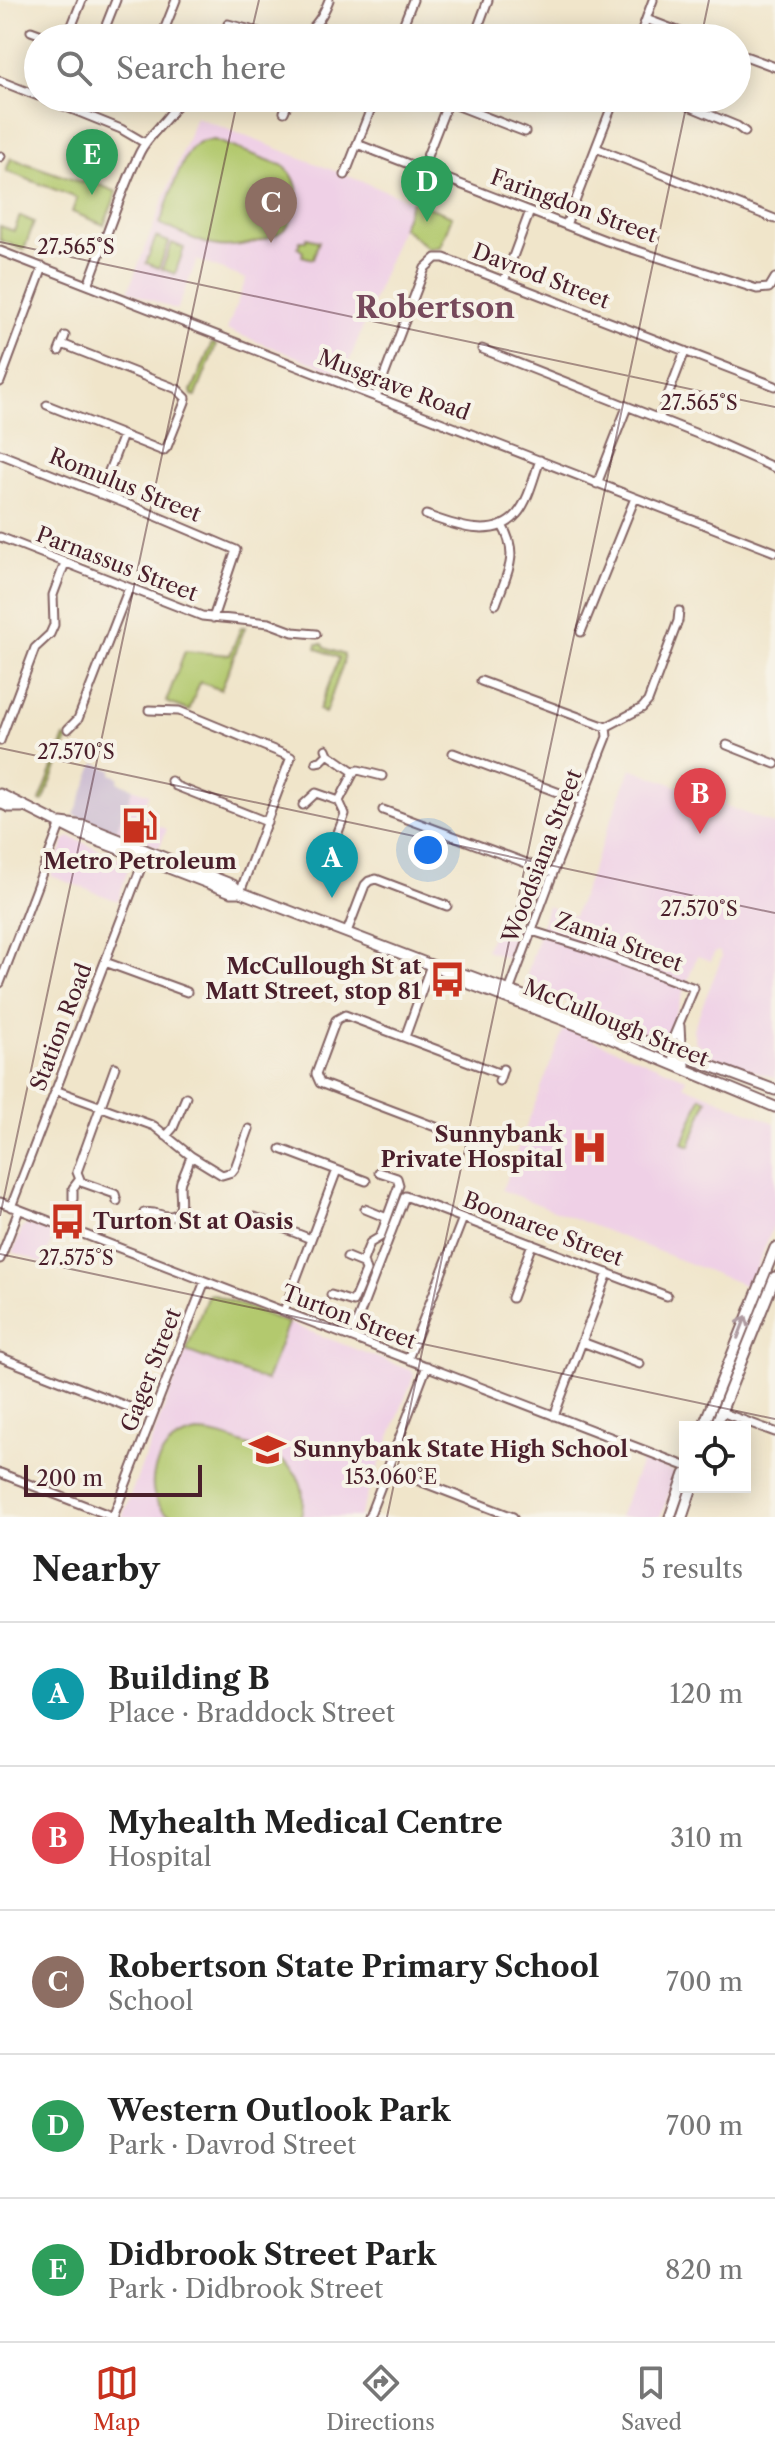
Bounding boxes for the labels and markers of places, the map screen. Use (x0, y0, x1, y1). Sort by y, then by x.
pin: E (66, 129, 118, 195)
pin: D (401, 156, 453, 222)
pin: C (245, 177, 297, 243)
pin: B (674, 768, 726, 834)
fuel station icon: Metro Petroleum (121, 806, 159, 844)
pin: A (306, 832, 358, 898)
place label: Metro Petroleum (43, 848, 237, 875)
place label: McCullough St at Matt Street, stop 81 (205, 953, 421, 1005)
bus stop icon: McCullough St at Matt Street, stop 81 (428, 960, 466, 998)
place label: Sunnybank Private Hospital (380, 1121, 564, 1173)
hospital icon: Sunnybank Private Hospital (570, 1128, 608, 1166)
bus stop icon: Turton St at Oasis (48, 1202, 86, 1240)
place label: Turton St at Oasis (93, 1208, 293, 1235)
school or university icon: Sunnybank State High School (248, 1430, 286, 1468)
place label: Sunnybank State High School (293, 1436, 628, 1463)

